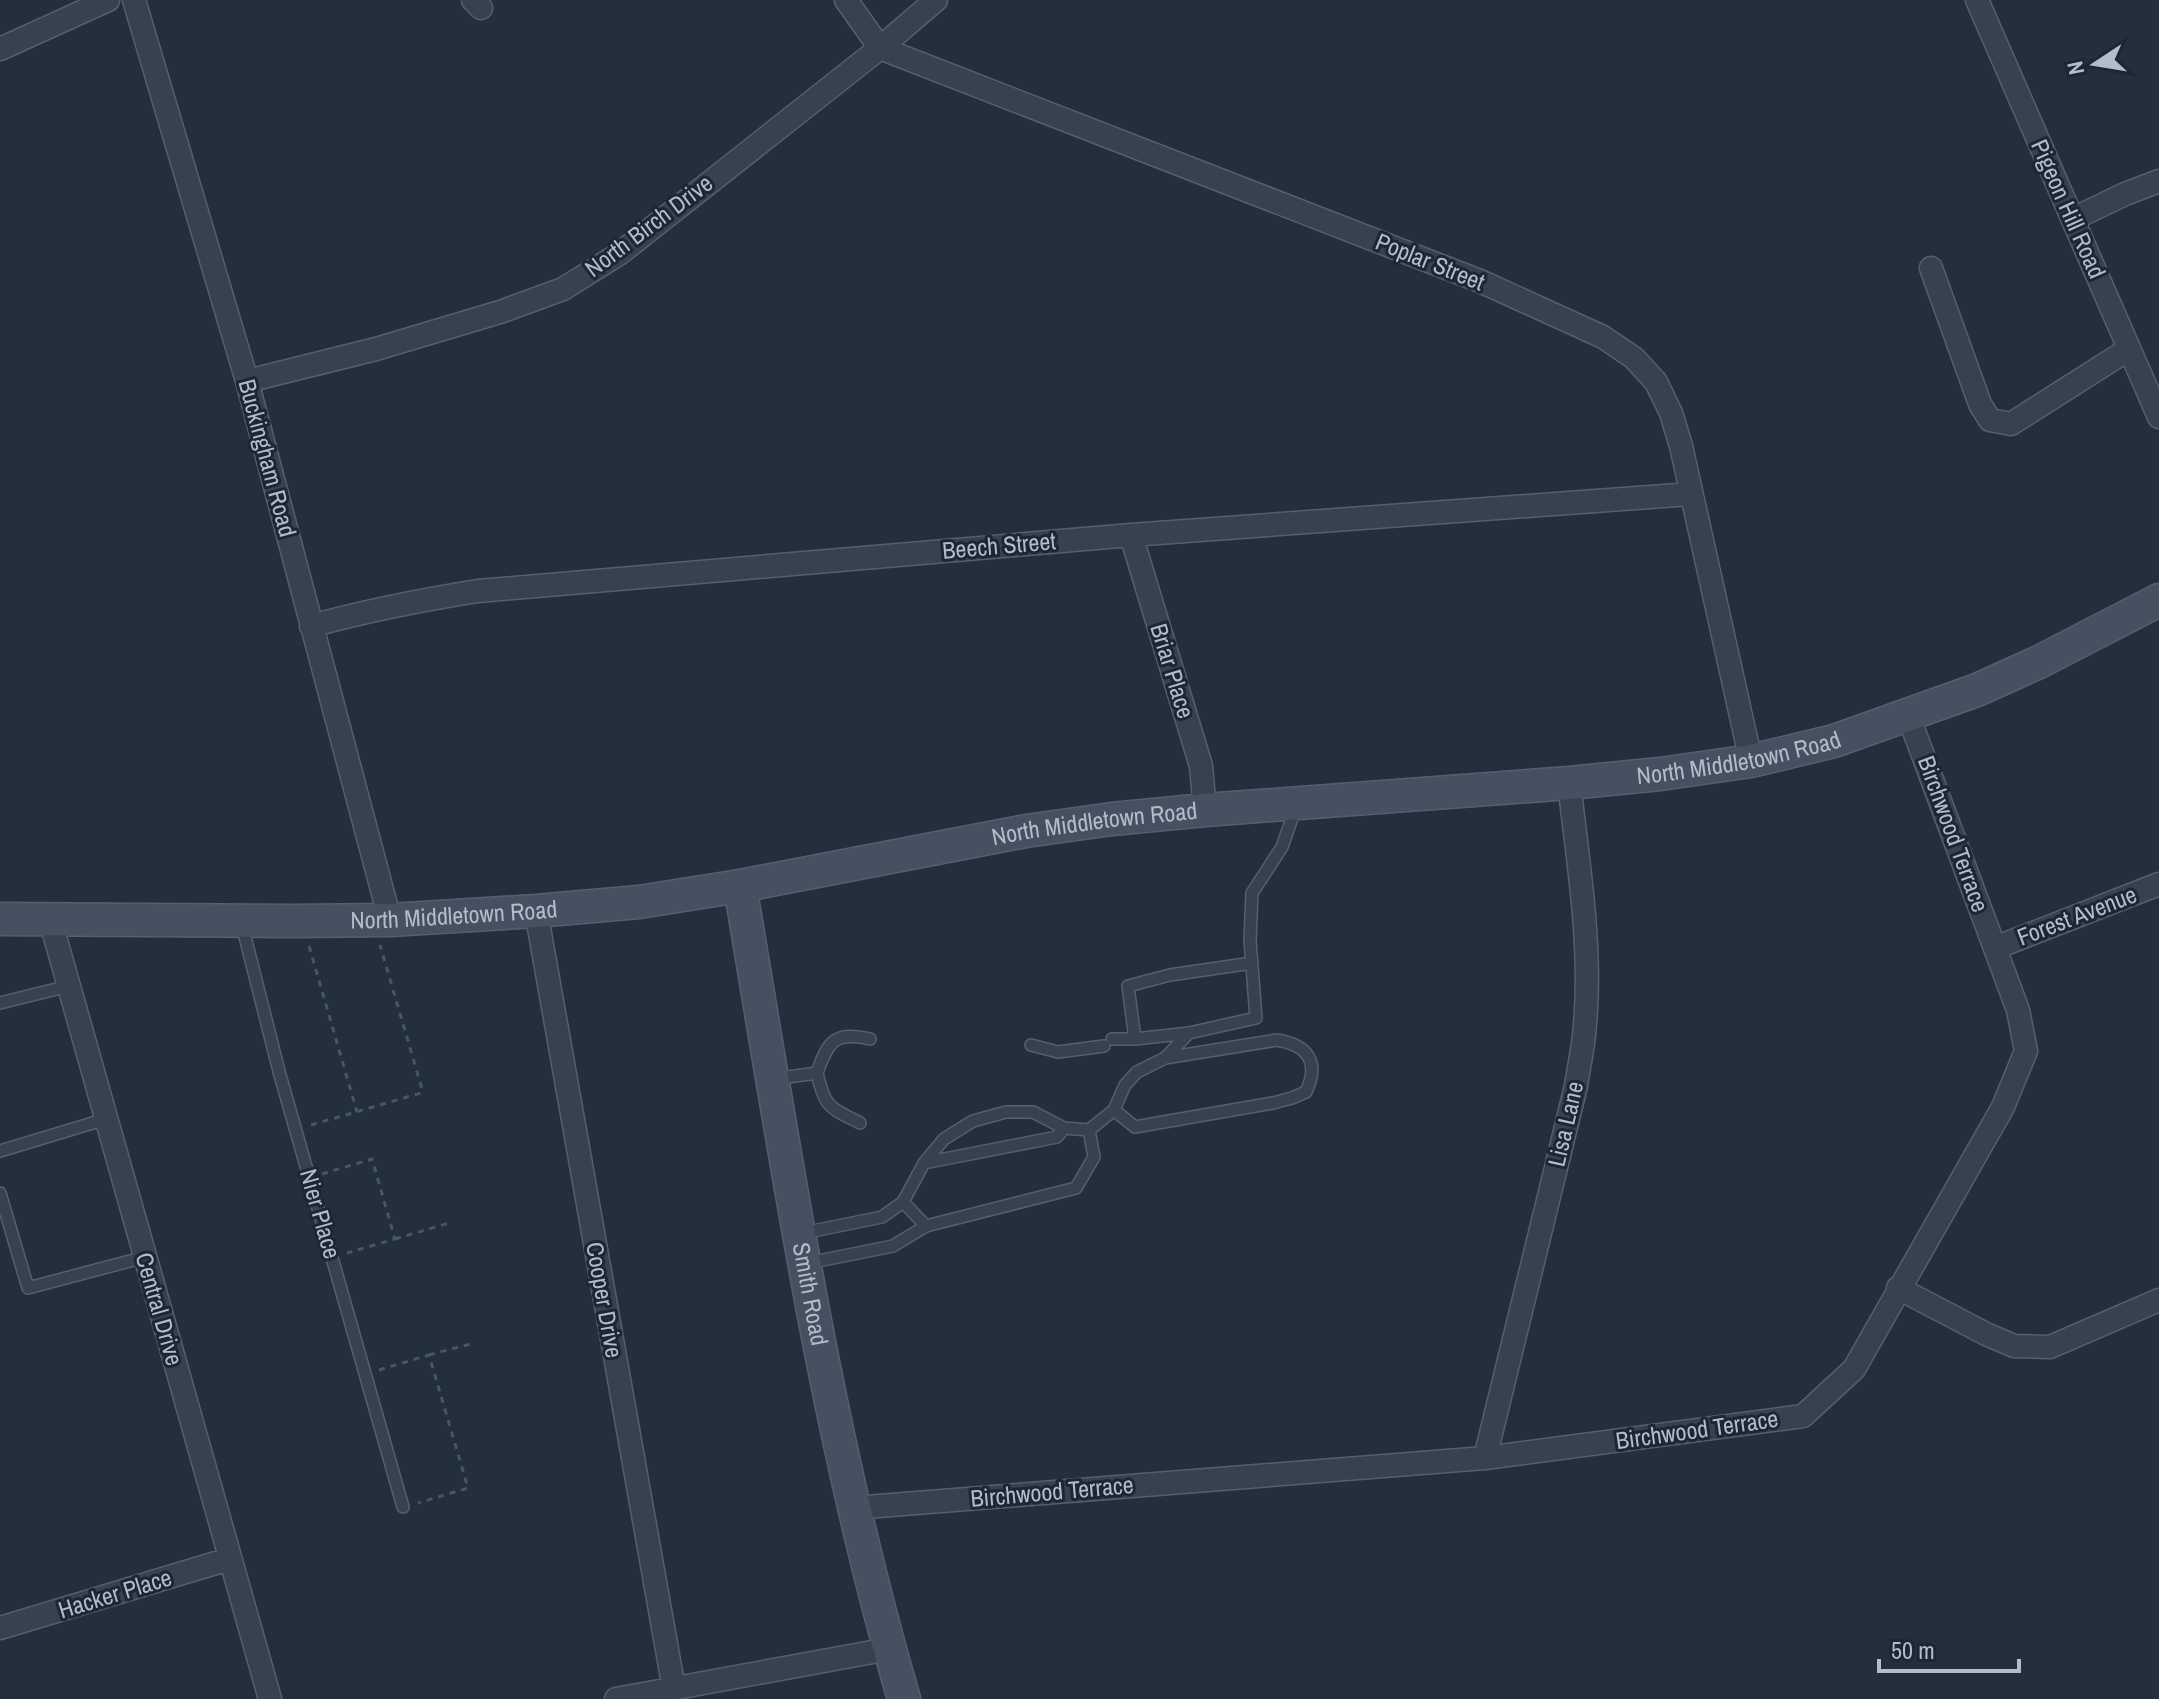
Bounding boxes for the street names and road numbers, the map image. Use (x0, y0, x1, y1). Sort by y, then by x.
street label: Pigeon Hill Road (2024, 134, 2114, 283)
street label: North Birch Drive (578, 167, 719, 284)
street label: Poplar Street (1371, 225, 1490, 298)
street label: Buckingham Road (232, 375, 304, 540)
street label: Beech Street (941, 524, 1058, 566)
street label: Briar Place (1143, 619, 1202, 722)
street label: North Middletown Road (1635, 723, 1845, 791)
street label: Birchwood Terrace (1911, 751, 1997, 916)
street label: North Middletown Road (989, 794, 1199, 852)
street label: Forest Avenue (2012, 878, 2141, 953)
street label: North Middletown Road (350, 892, 558, 935)
street label: Lisa Lane (1540, 1078, 1590, 1169)
street label: Nier Place (293, 1165, 349, 1262)
street label: Cooper Drive (579, 1239, 631, 1360)
street label: Smith Road (786, 1240, 836, 1348)
street label: Central Drive (129, 1249, 191, 1369)
street label: Birchwood Terrace (1614, 1402, 1780, 1456)
street label: Birchwood Terrace (969, 1468, 1135, 1514)
street label: Hacker Place (54, 1561, 175, 1625)

